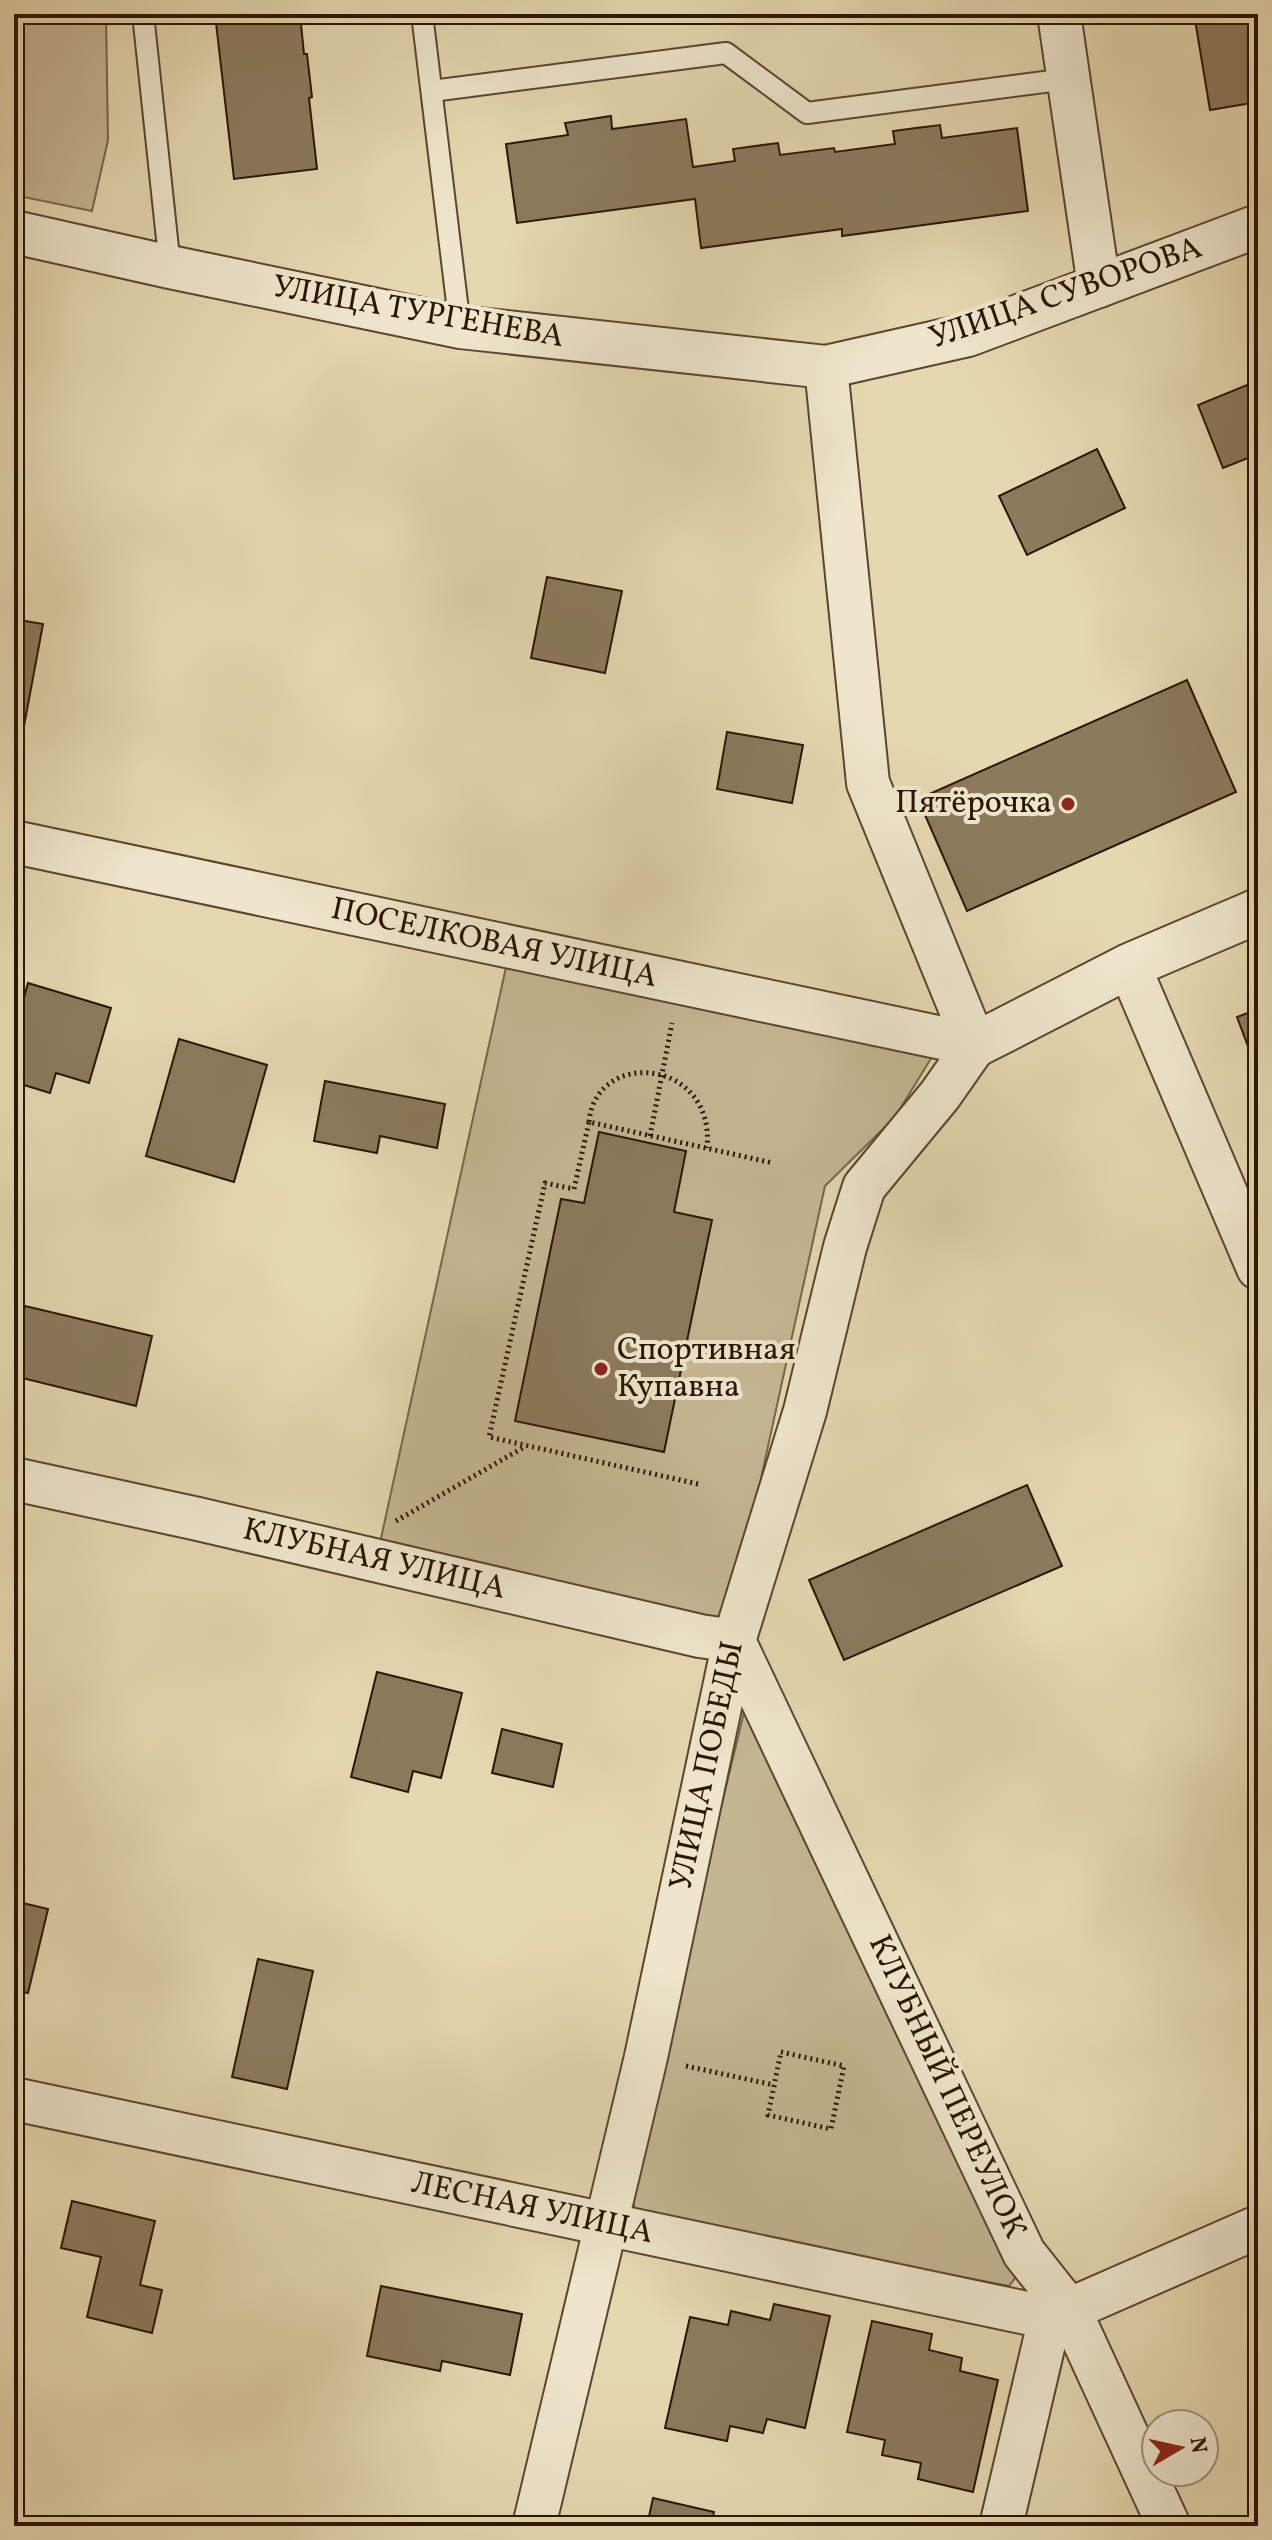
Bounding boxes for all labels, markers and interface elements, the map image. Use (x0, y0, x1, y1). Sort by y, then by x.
street label: УЛИЦА СУВОРОВА (924, 227, 1208, 361)
street label: УЛИЦА ТУРГЕНЕВА (269, 266, 567, 360)
place label: Пятёрочка (895, 782, 1052, 826)
marker: Пятёрочка (1059, 795, 1077, 813)
street label: ПОСЕЛКОВАЯ УЛИЦА (327, 888, 661, 1000)
place label: Спортивная Купавна (617, 1329, 796, 1410)
marker: Спортивная Купавна (592, 1360, 610, 1378)
street label: КЛУБНАЯ УЛИЦА (238, 1508, 510, 1612)
street label: УЛИЦА ПОБЕДЫ (660, 1637, 756, 1895)
street label: КЛУБНЫЙ ПЕРЕУЛОК (856, 1928, 1036, 2246)
street label: ЛЕСНАЯ УЛИЦА (407, 2162, 657, 2256)
north arrow (1140, 2408, 1220, 2488)
text: N (1181, 2435, 1214, 2456)

